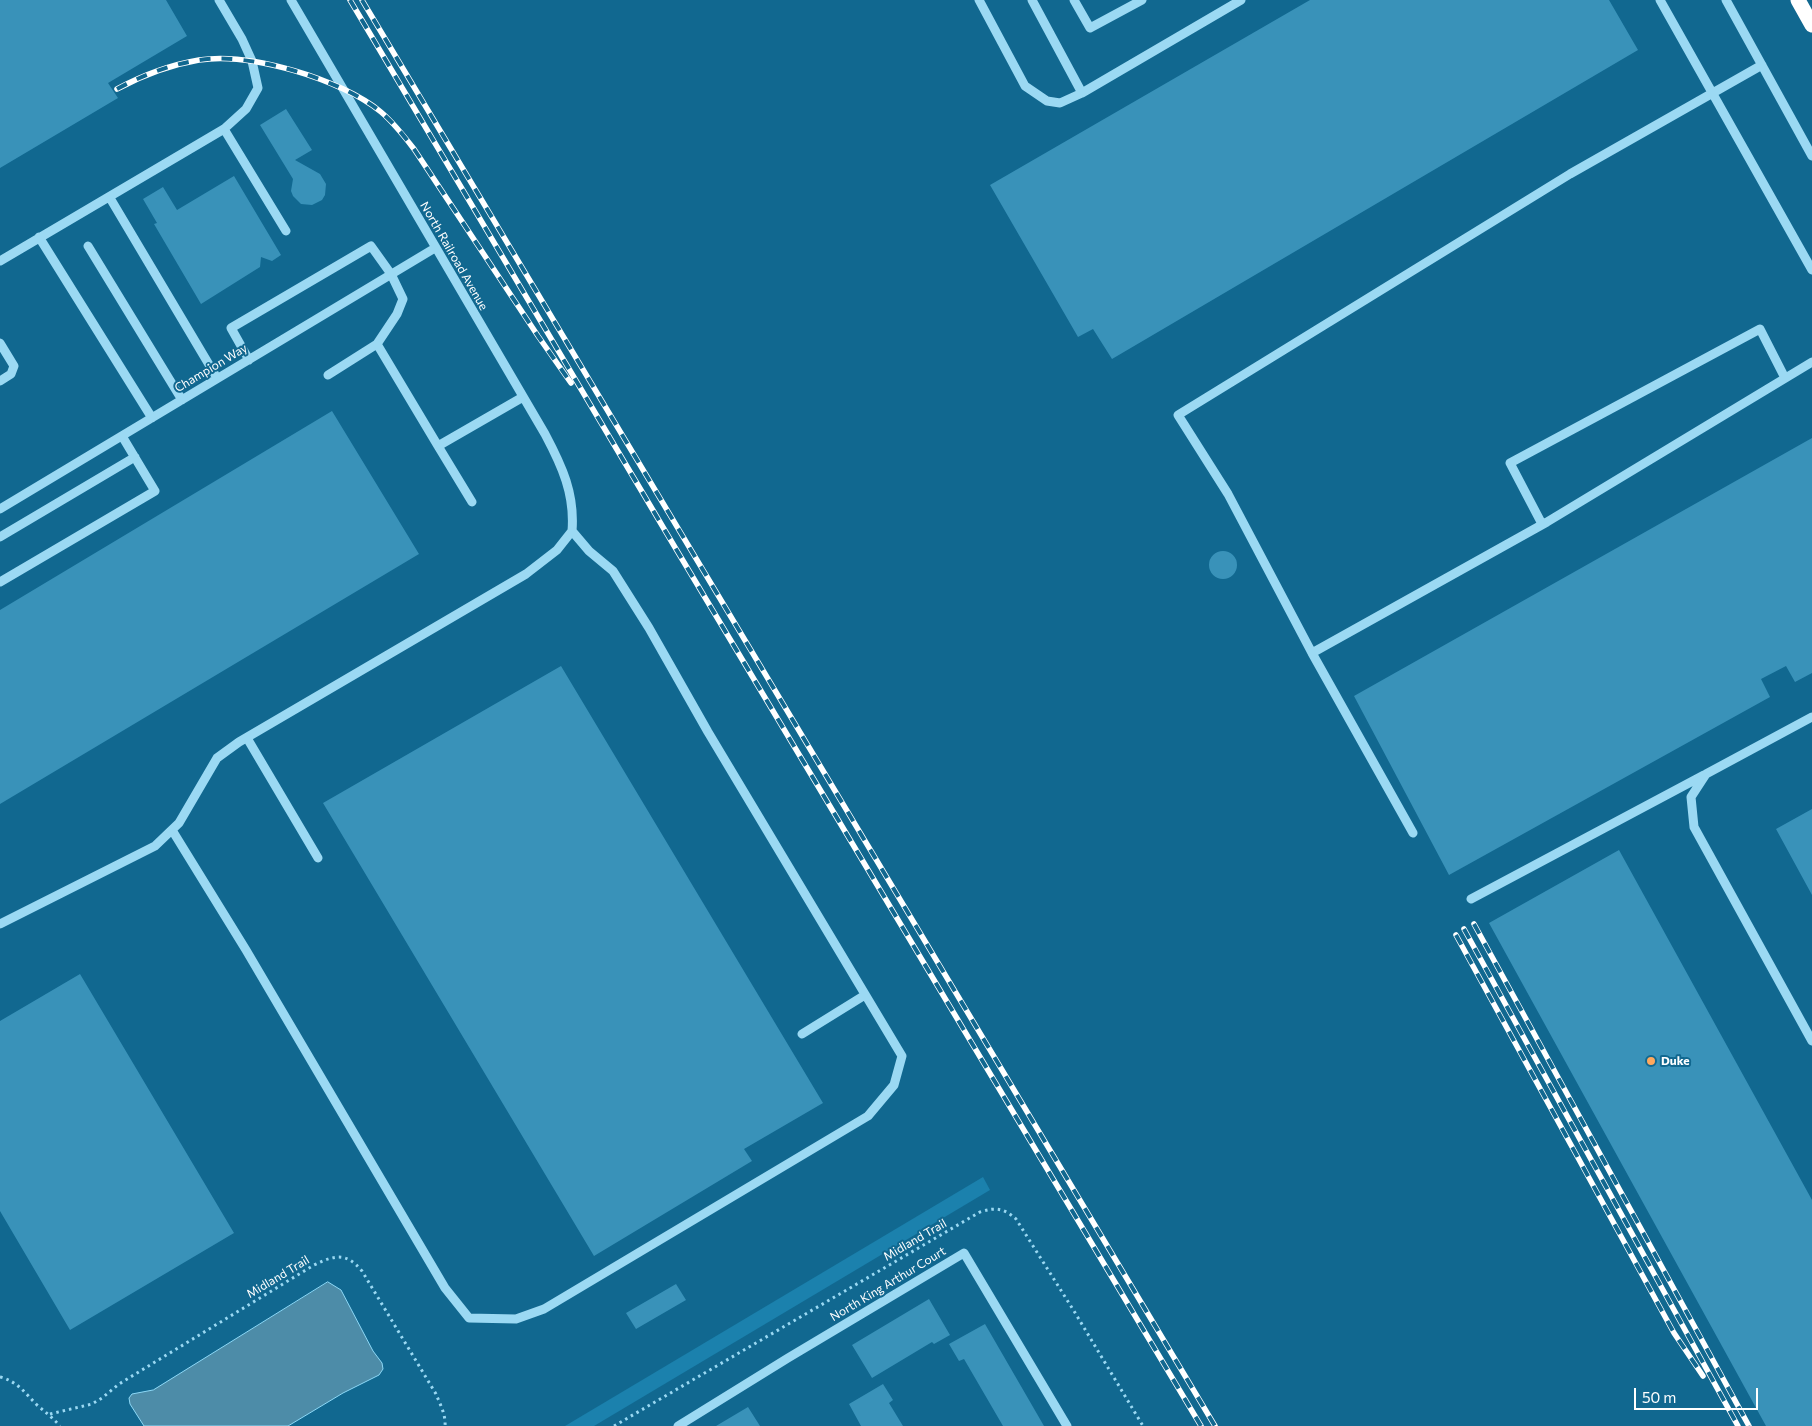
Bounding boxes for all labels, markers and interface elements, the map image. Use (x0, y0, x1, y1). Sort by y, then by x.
street label: North Railroad Avenue (417, 199, 491, 313)
street label: Champion Way (172, 341, 250, 395)
place label: Duke (1661, 1054, 1690, 1068)
marker: Duke (1645, 1055, 1657, 1067)
street label: Midland Trail (881, 1216, 949, 1264)
street label: North King Arthur Court (828, 1244, 948, 1324)
street label: Midland Trail (244, 1253, 312, 1301)
scale bar (1637, 1378, 1761, 1410)
text: 50 m (1642, 1388, 1676, 1406)

